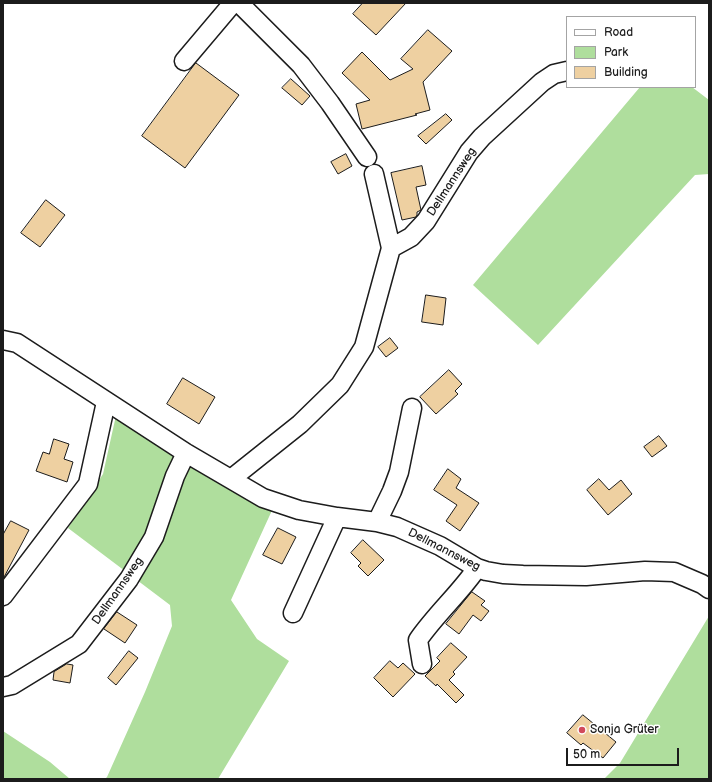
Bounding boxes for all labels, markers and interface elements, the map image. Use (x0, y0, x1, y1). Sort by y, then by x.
legend (566, 16, 696, 88)
text: Road (604, 25, 633, 40)
text: Park (604, 45, 628, 60)
text: Building (604, 65, 648, 80)
street label: Dellmannsweg (424, 145, 480, 219)
street label: Dellmannsweg (405, 526, 483, 574)
street label: Dellmannsweg (89, 554, 147, 628)
place label: Sonja Grüter (590, 723, 659, 737)
marker: Sonja Grüter (577, 725, 587, 735)
scale bar (568, 740, 681, 766)
text: 50 m (573, 747, 600, 762)

